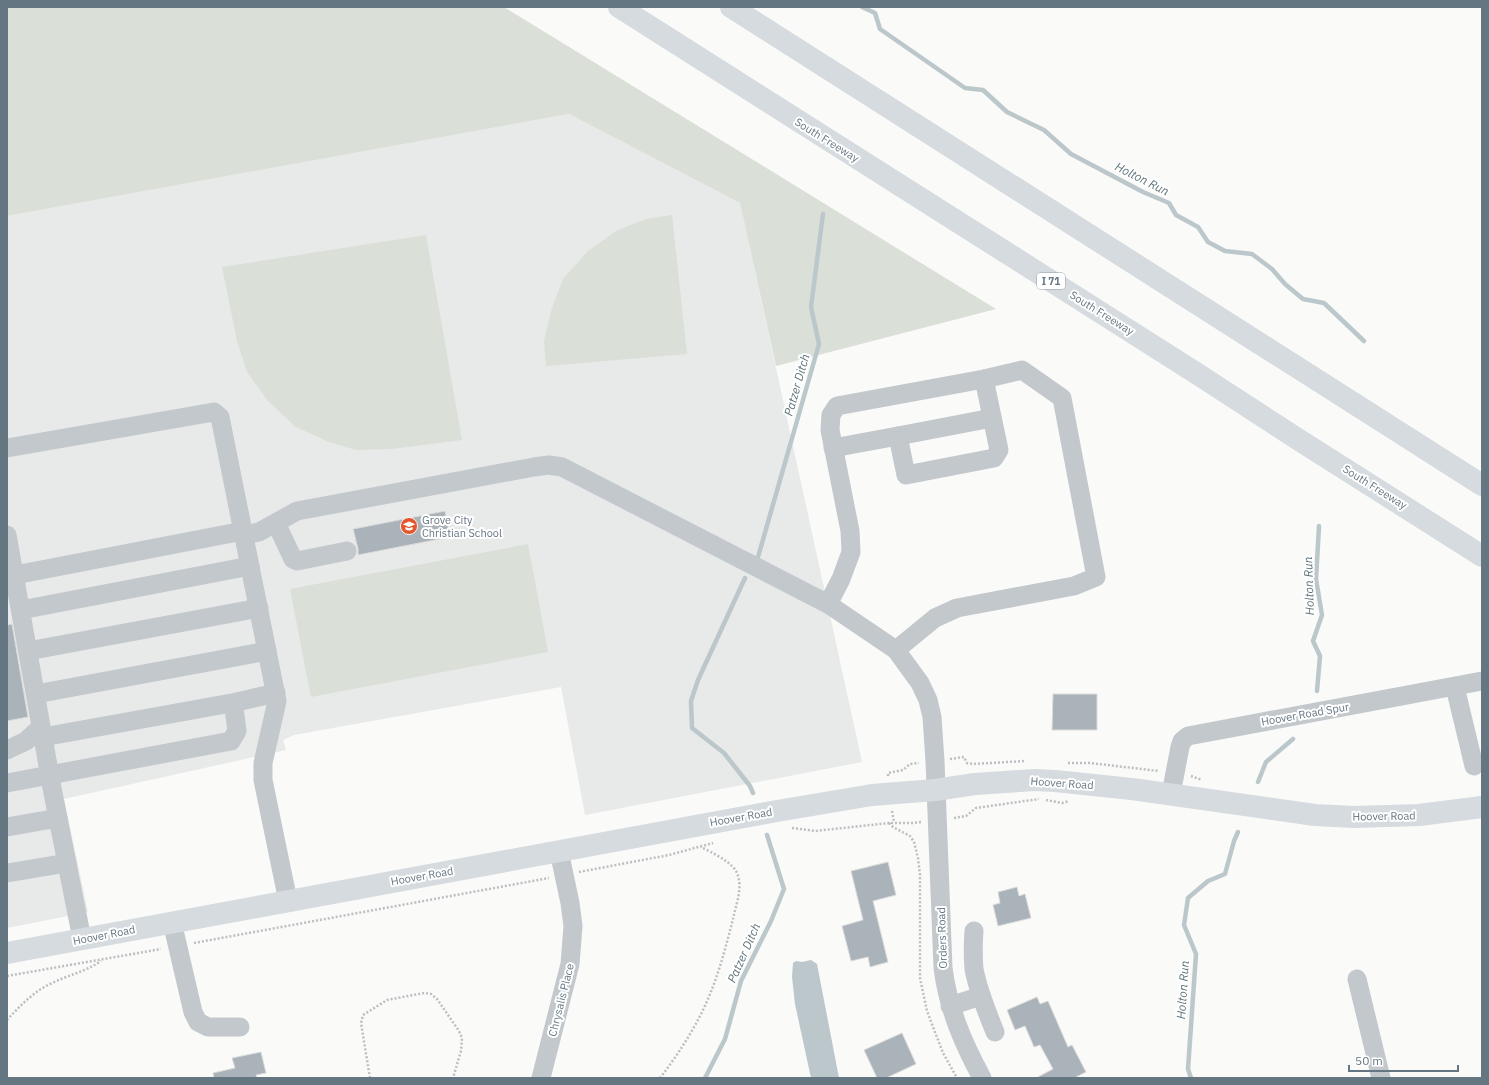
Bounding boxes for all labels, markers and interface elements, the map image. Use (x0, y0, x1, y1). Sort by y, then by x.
street label: South Freeway (792, 115, 862, 166)
water label: Holton Run (1113, 159, 1172, 199)
road number: I 71 (1037, 273, 1065, 289)
street label: South Freeway (1067, 288, 1137, 339)
water label: Patzer Ditch (781, 352, 813, 418)
street label: South Freeway (1340, 462, 1410, 513)
place label: Grove City Christian School (422, 513, 502, 540)
school or university icon: Grove City Christian School (399, 516, 419, 536)
water label: Holton Run (1300, 556, 1317, 616)
street label: Hoover Road Spur (1260, 699, 1350, 729)
street label: Hoover Road (1030, 774, 1094, 792)
street label: Hoover Road (709, 805, 773, 829)
street label: Hoover Road (1352, 808, 1416, 824)
street label: Hoover Road (390, 864, 454, 888)
street label: Orders Road (934, 907, 950, 969)
water label: Patzer Ditch (724, 920, 763, 985)
street label: Hoover Road (72, 922, 136, 948)
water label: Holton Run (1173, 960, 1192, 1020)
street label: Chrysalis Place (545, 962, 577, 1038)
scale bar (1349, 1047, 1458, 1073)
text: 50 m (1355, 1053, 1383, 1068)

